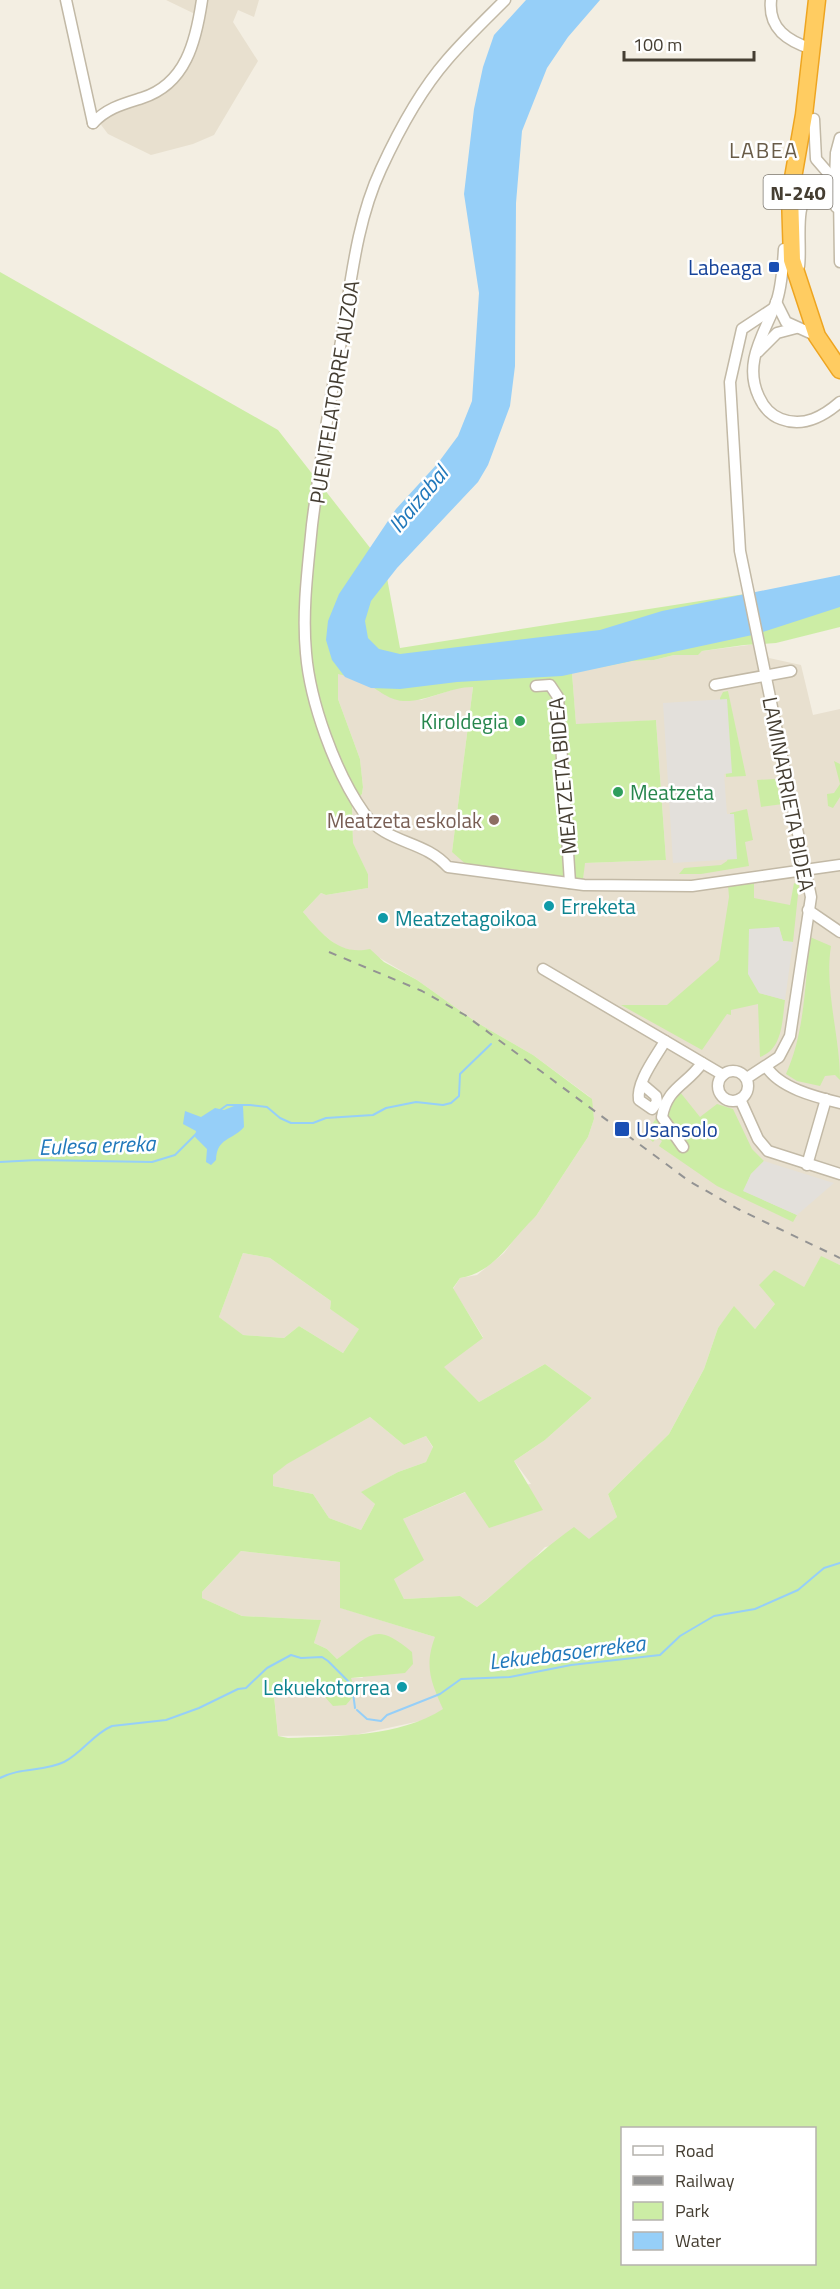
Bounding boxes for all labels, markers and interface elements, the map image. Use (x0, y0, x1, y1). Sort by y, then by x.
scale bar (624, 24, 754, 62)
text: 100 m (633, 31, 682, 58)
district label: LABEA (729, 133, 799, 167)
road number: N-240 (764, 175, 832, 209)
place label: Labeaga (688, 251, 762, 283)
marker: Labeaga (767, 260, 781, 274)
street label: PUENTELATORRE AUZOA (301, 278, 368, 506)
water label: Ibaizabal (380, 456, 458, 540)
street label: LAMINARRIETA BIDEA (754, 694, 824, 895)
street label: MEATZETA BIDEA (539, 696, 585, 856)
place label: Kiroldegia (421, 705, 508, 737)
marker: Kiroldegia (513, 714, 527, 728)
place label: Meatzeta (630, 776, 714, 808)
marker: Meatzeta (611, 785, 625, 799)
place label: Meatzeta eskolak (327, 804, 482, 836)
marker: Meatzeta eskolak (487, 813, 501, 827)
place label: Erreketa (561, 890, 636, 922)
marker: Erreketa (542, 899, 556, 913)
place label: Meatzetagoikoa (395, 902, 537, 934)
marker: Meatzetagoikoa (376, 911, 390, 925)
place label: Usansolo (636, 1113, 718, 1145)
marker: Usansolo (613, 1120, 631, 1138)
water label: Eulesa erreka (38, 1126, 158, 1164)
water label: Lekuebasoerrekea (487, 1625, 649, 1678)
place label: Lekuekotorrea (263, 1671, 390, 1703)
marker: Lekuekotorrea (395, 1680, 409, 1694)
legend (621, 2127, 816, 2265)
text: Road (675, 2137, 714, 2164)
text: Railway (675, 2167, 735, 2194)
text: Park (675, 2197, 710, 2224)
text: Water (675, 2227, 721, 2254)

